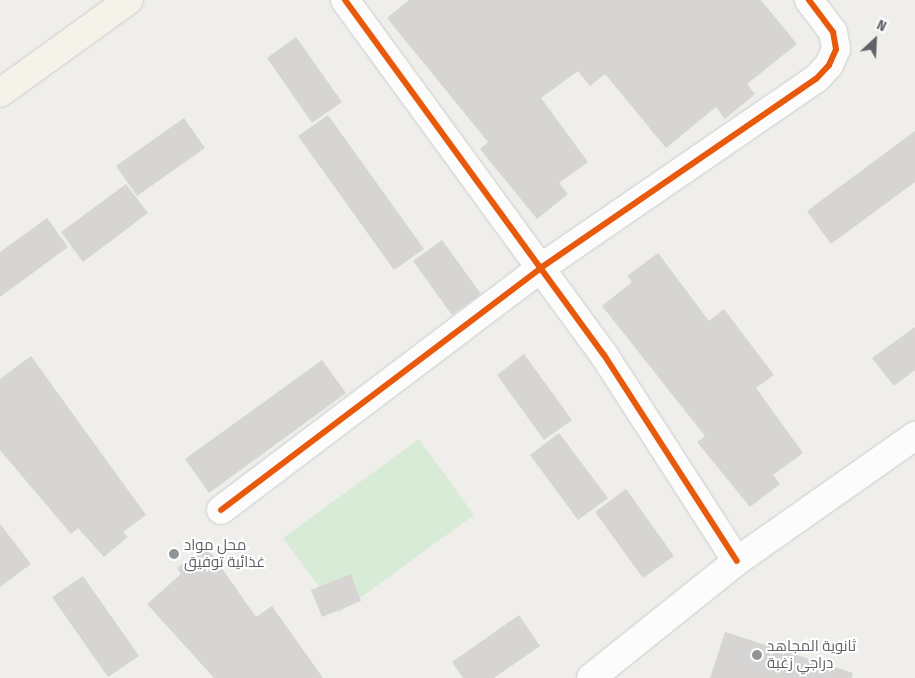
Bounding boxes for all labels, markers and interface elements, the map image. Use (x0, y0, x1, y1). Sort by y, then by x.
north arrow (850, 15, 900, 65)
text: N (874, 16, 889, 35)
place label: محل مواد غذائية توفيق (184, 536, 265, 571)
marker: محل مواد غذائية توفيق (168, 548, 180, 560)
place label: ثانوية المجاهد دراجي زغبة (767, 637, 856, 672)
marker: ثانوية المجاهد دراجي زغبة (751, 649, 763, 661)

